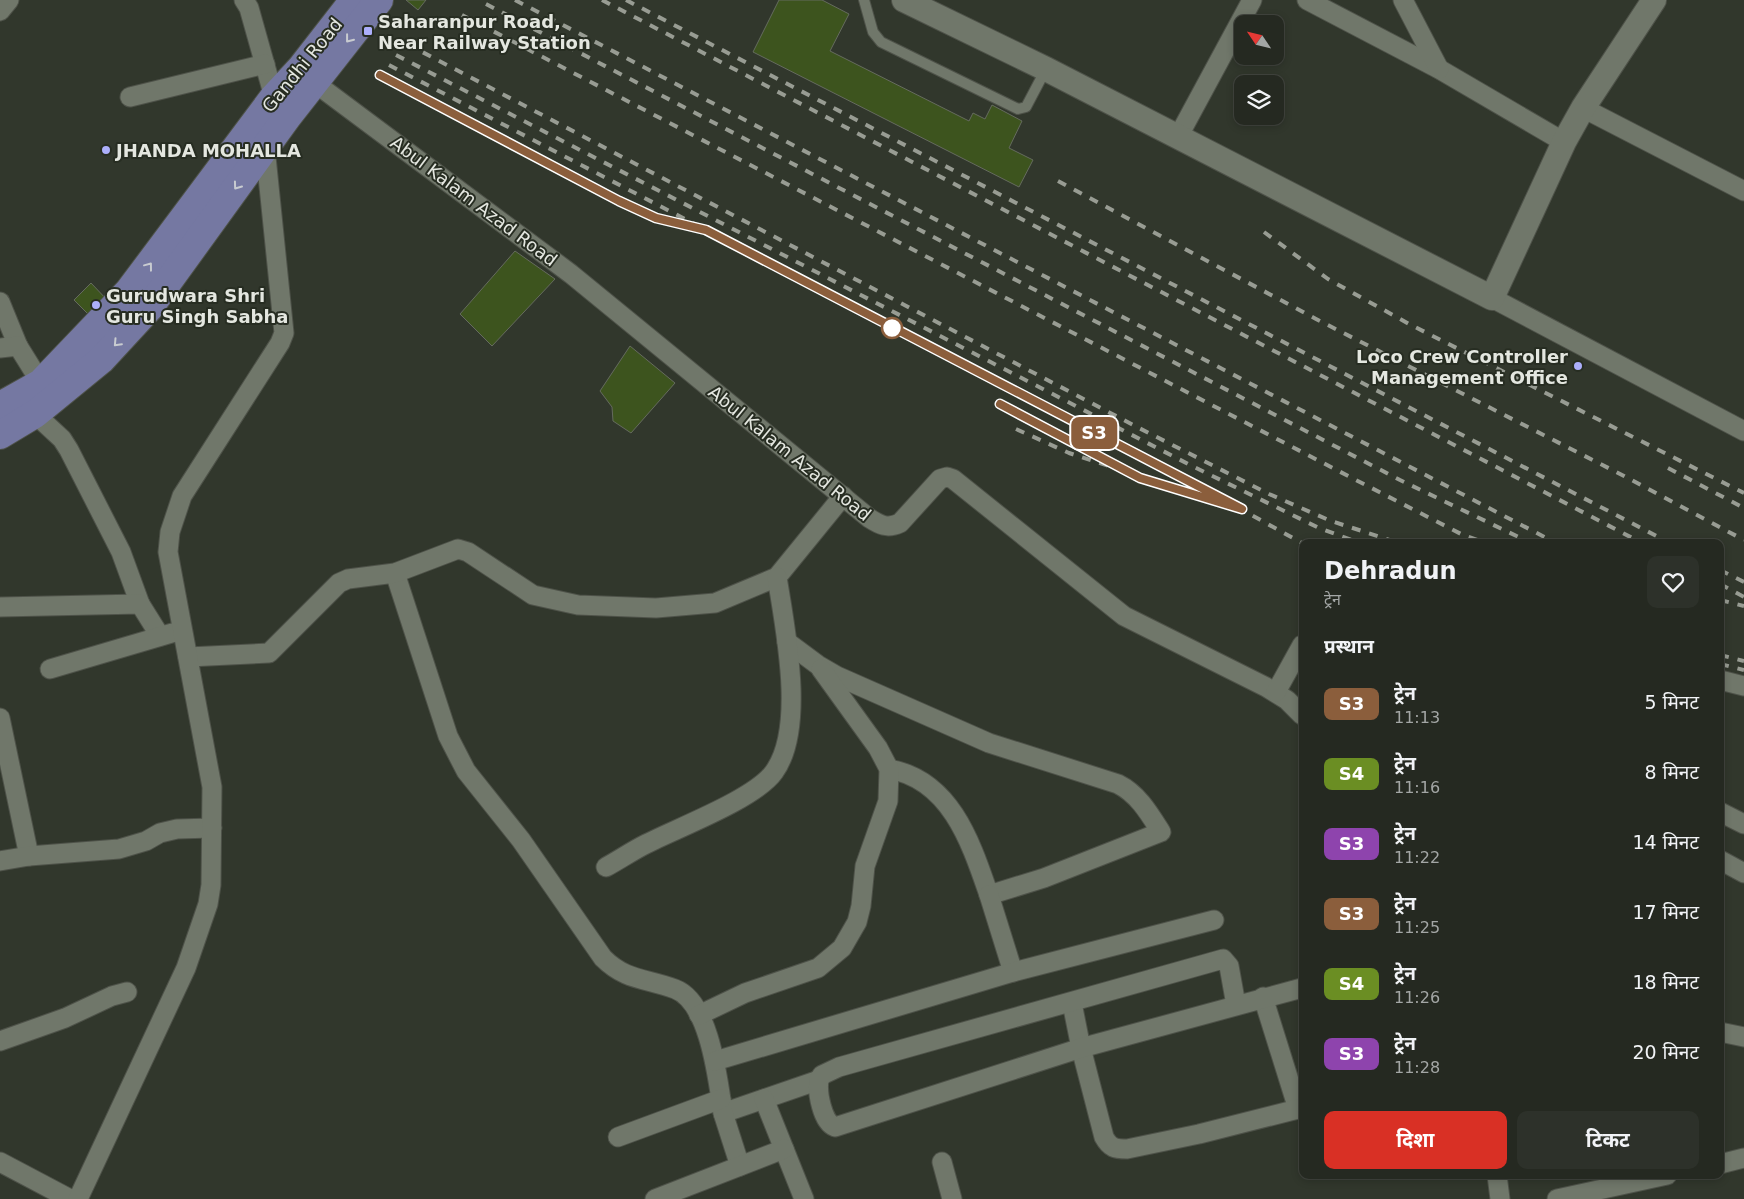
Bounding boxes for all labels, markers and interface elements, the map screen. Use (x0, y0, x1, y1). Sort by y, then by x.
place label: Saharanpur Road, Near Railway Station (378, 11, 591, 53)
street label: Gandhi Road (258, 14, 346, 116)
north arrow (1234, 15, 1284, 65)
map controls (1234, 15, 1284, 125)
marker: Saharanpur Road, Near Railway Station (362, 25, 374, 37)
one-way arrow (346, 33, 355, 42)
button: layers (1234, 75, 1284, 125)
street label: Abul Kalam Azad Road (387, 132, 561, 270)
place label: JHANDA MOHALLA (114, 140, 301, 161)
marker: JHANDA MOHALLA (100, 144, 112, 156)
one-way arrow (234, 181, 243, 190)
one-way arrow (143, 263, 151, 272)
place label: Gurudwara Shri Guru Singh Sabha (106, 285, 288, 327)
marker: Gurudwara Shri Guru Singh Sabha (90, 299, 102, 311)
unlabelled marker (881, 317, 903, 339)
one-way arrow (114, 337, 123, 346)
place label: Loco Crew Controller Management Office (1356, 346, 1568, 388)
marker: Loco Crew Controller Management Office (1572, 360, 1584, 372)
street label: Abul Kalam Azad Road (705, 381, 875, 525)
line badge: S3 (1072, 417, 1116, 449)
text: S3 (1081, 422, 1107, 443)
button: heart (1647, 556, 1699, 608)
text: Dehradun (1324, 557, 1457, 585)
text: ट्रेन (1324, 590, 1341, 609)
text: प्रस्थान (1324, 635, 1374, 657)
text: ट्रेन (1394, 682, 1416, 704)
text: 5 मिनट (1644, 691, 1699, 713)
text: S3 (1339, 693, 1364, 714)
text: 11:13 (1394, 708, 1440, 727)
text: ट्रेन (1394, 752, 1416, 774)
text: 8 मिनट (1644, 761, 1699, 783)
text: S4 (1339, 763, 1364, 784)
text: 11:16 (1394, 778, 1440, 797)
text: ट्रेन (1394, 822, 1416, 844)
text: 14 मिनट (1632, 831, 1699, 853)
text: S3 (1339, 833, 1364, 854)
text: 11:22 (1394, 848, 1440, 867)
text: ट्रेन (1394, 892, 1416, 914)
text: 17 मिनट (1632, 901, 1699, 923)
text: S3 (1339, 903, 1364, 924)
text: 11:25 (1394, 918, 1440, 937)
text: ट्रेन (1394, 962, 1416, 984)
text: 18 मिनट (1632, 971, 1699, 993)
text: S4 (1339, 973, 1364, 994)
text: 11:26 (1394, 988, 1440, 1007)
text: ट्रेन (1394, 1032, 1416, 1054)
text: 20 मिनट (1632, 1041, 1699, 1063)
text: S3 (1339, 1043, 1364, 1064)
text: 11:28 (1394, 1058, 1440, 1077)
button: दिशा (1324, 1111, 1507, 1169)
button: टिकट (1517, 1111, 1699, 1169)

